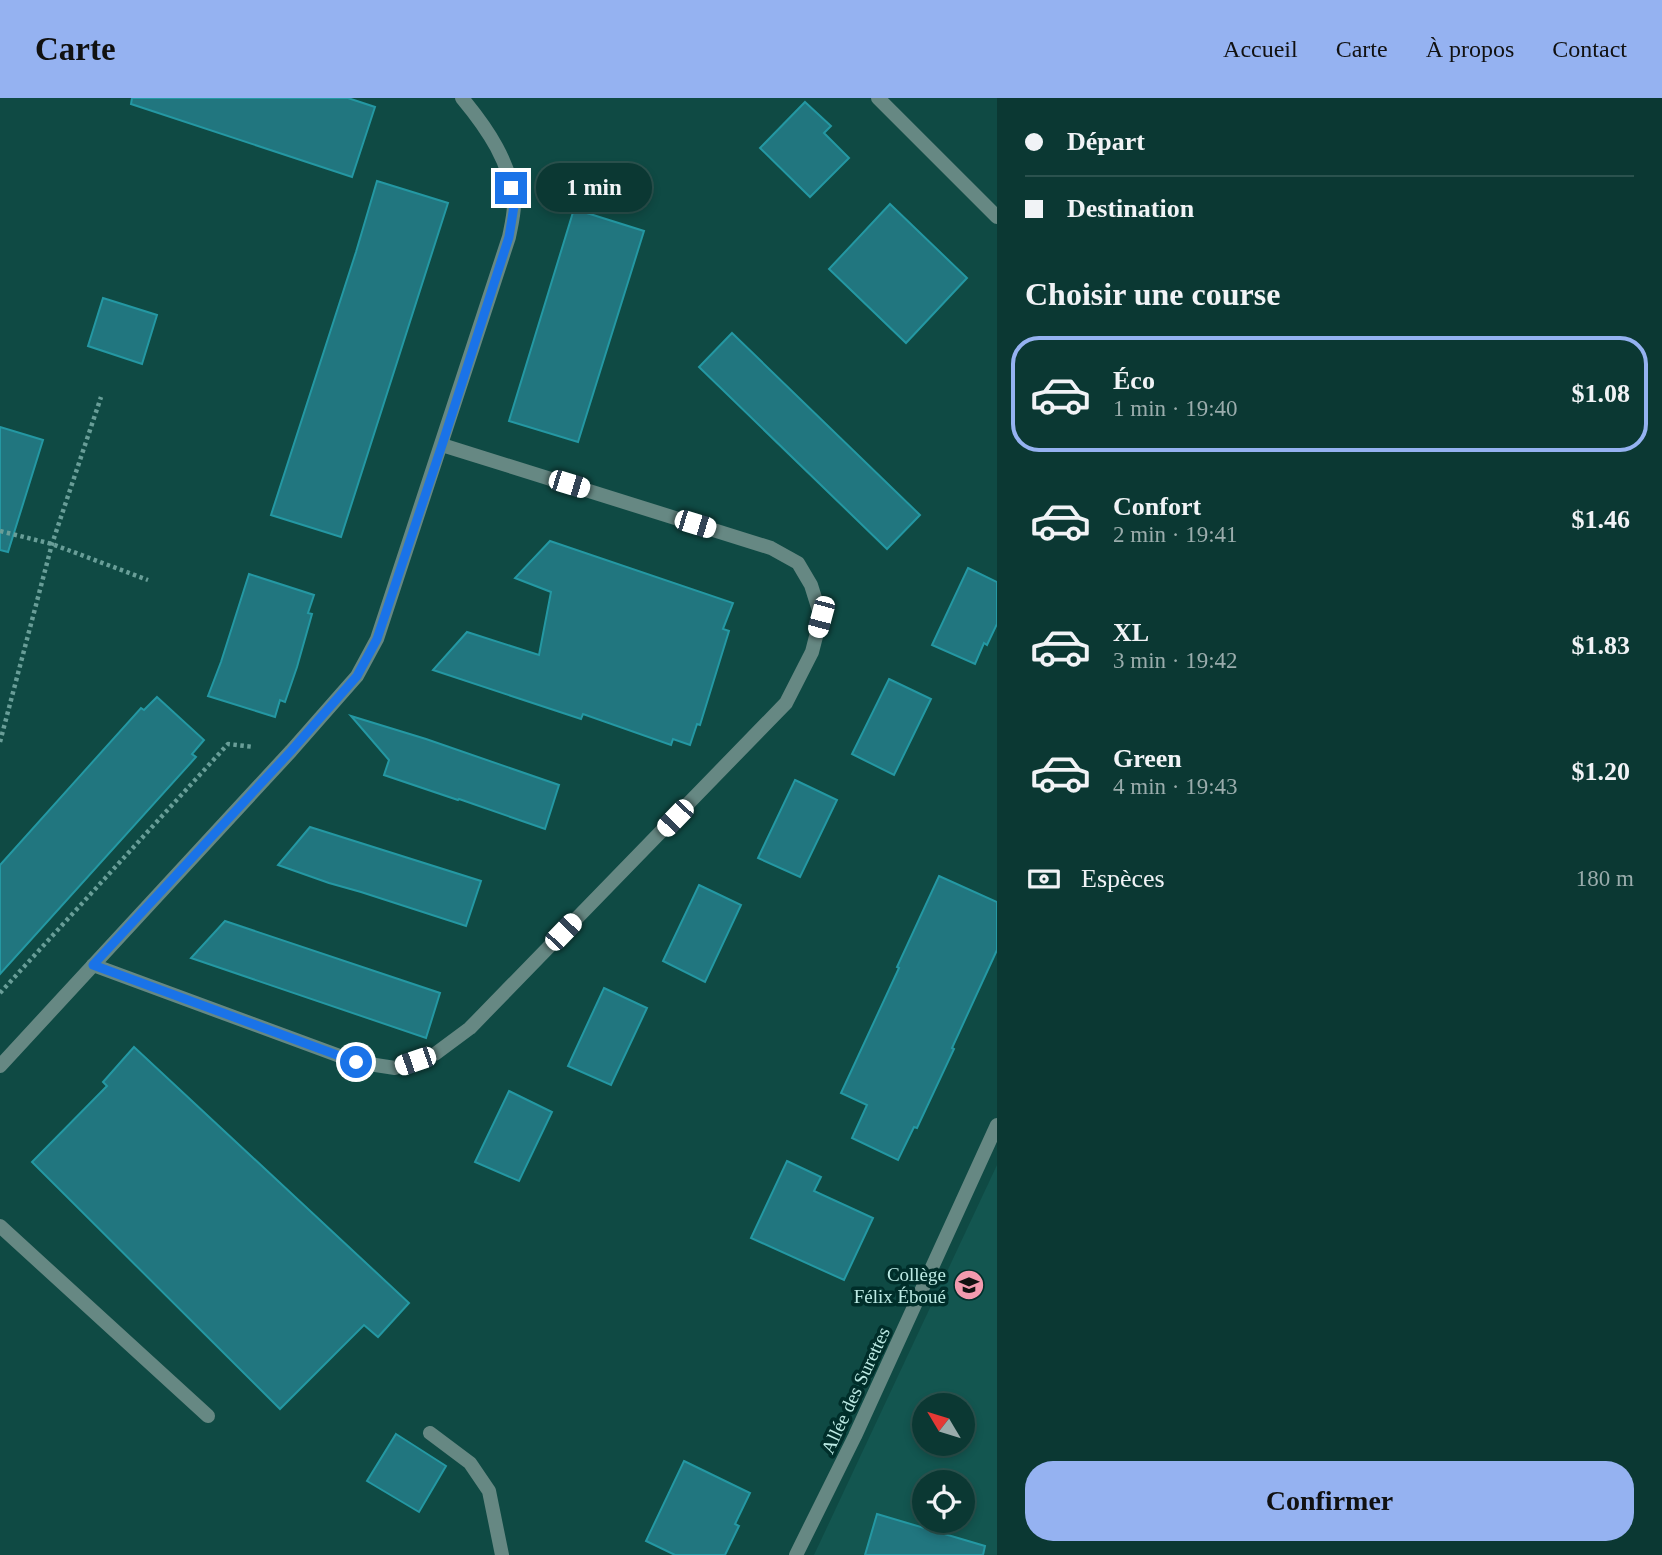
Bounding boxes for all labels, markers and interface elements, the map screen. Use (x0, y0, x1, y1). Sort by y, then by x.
text: Carte (35, 31, 116, 67)
text: Accueil (1223, 36, 1298, 62)
text: Carte (1336, 36, 1388, 62)
text: À propos (1426, 36, 1514, 62)
text: Contact (1552, 36, 1627, 62)
text: Départ (1067, 127, 1145, 156)
callout: 1 min (536, 164, 651, 212)
route end (495, 172, 527, 204)
text: 1 min (566, 175, 622, 200)
text: Destination (1067, 194, 1194, 223)
text: Choisir une course (1025, 276, 1280, 312)
icon: car (1029, 363, 1092, 426)
text: Éco (1113, 366, 1155, 395)
text: $1.08 (1572, 379, 1630, 408)
text: 1 min · 19:40 (1113, 396, 1238, 421)
car (546, 468, 593, 500)
icon: car (1029, 489, 1092, 552)
text: Confort (1113, 492, 1201, 521)
text: $1.46 (1572, 505, 1630, 534)
car (672, 508, 719, 540)
text: 2 min · 19:41 (1113, 522, 1238, 547)
car (806, 594, 837, 640)
icon: car (1029, 615, 1092, 678)
text: XL (1113, 618, 1149, 647)
text: $1.83 (1572, 631, 1630, 660)
text: 3 min · 19:42 (1113, 648, 1238, 673)
icon: car (1029, 741, 1092, 804)
text: Green (1113, 744, 1182, 773)
text: $1.20 (1572, 757, 1630, 786)
text: 4 min · 19:43 (1113, 774, 1238, 799)
car (653, 796, 698, 840)
icon: cash (1025, 860, 1063, 898)
text: Espèces (1081, 864, 1165, 893)
text: 180 m (1576, 866, 1634, 891)
car (541, 910, 586, 954)
car (392, 1044, 439, 1078)
route start (340, 1046, 372, 1078)
place label: Collège Félix Éboué (854, 1264, 946, 1307)
school or university icon: Collège Félix Éboué (952, 1268, 986, 1302)
street label: Allée des Surettes (817, 1324, 894, 1457)
north arrow (912, 1393, 975, 1456)
map controls (912, 1393, 975, 1533)
button: Confirmer (1025, 1461, 1634, 1541)
button: locate (912, 1470, 975, 1533)

